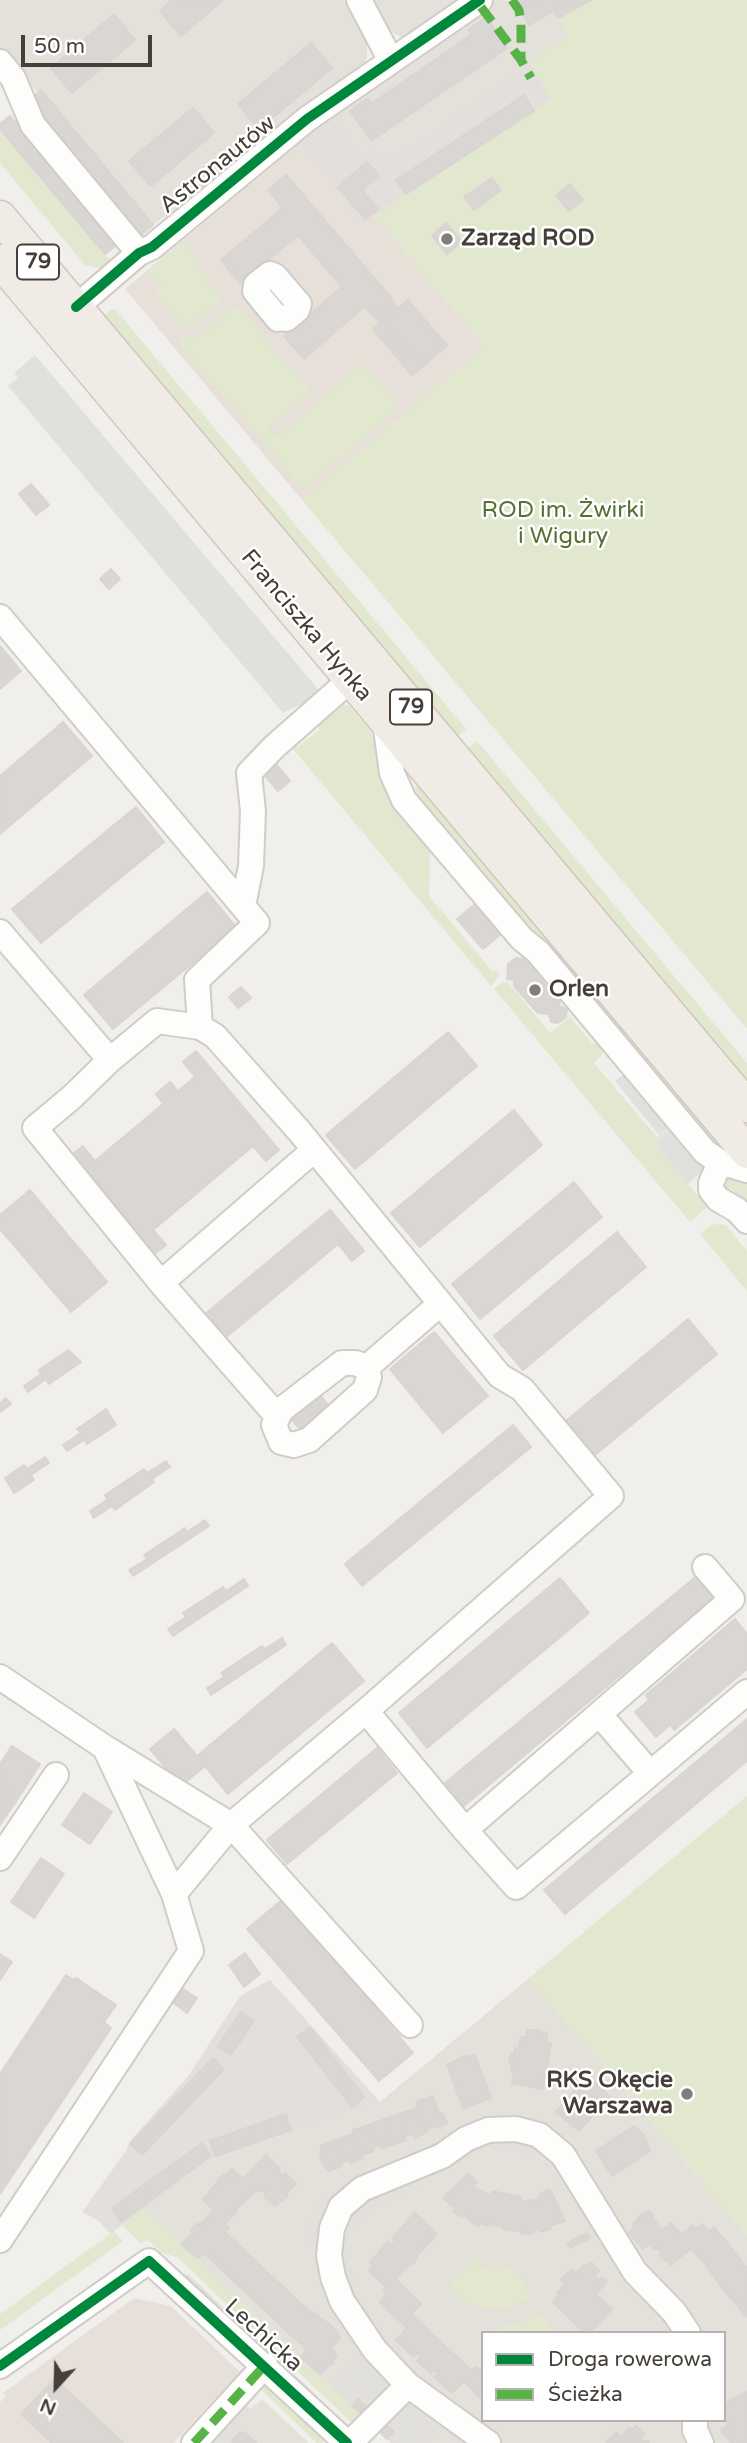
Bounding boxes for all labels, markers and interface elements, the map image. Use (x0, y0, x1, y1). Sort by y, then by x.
scale bar (24, 21, 156, 65)
text: 50 m (34, 34, 85, 59)
street label: Astronautów (155, 110, 281, 220)
place label: Zarząd ROD (461, 225, 594, 253)
marker: Zarząd ROD (439, 231, 455, 247)
road number: 79 (17, 244, 59, 280)
park label: ROD im. Żwirki i Wigury (482, 497, 644, 551)
street label: Franciszka Hynka (235, 545, 377, 707)
road number: 79 (390, 690, 432, 724)
place label: Orlen (549, 976, 609, 1004)
marker: Orlen (527, 982, 543, 998)
place label: RKS Okęcie Warszawa (546, 2067, 673, 2121)
marker: RKS Okęcie Warszawa (679, 2086, 695, 2102)
street label: Lechicka (218, 2294, 308, 2378)
legend (481, 2331, 726, 2422)
text: Droga rowerowa (548, 2347, 712, 2372)
north arrow (21, 2352, 91, 2422)
text: Ścieżka (548, 2382, 623, 2407)
text: N (37, 2393, 59, 2420)

